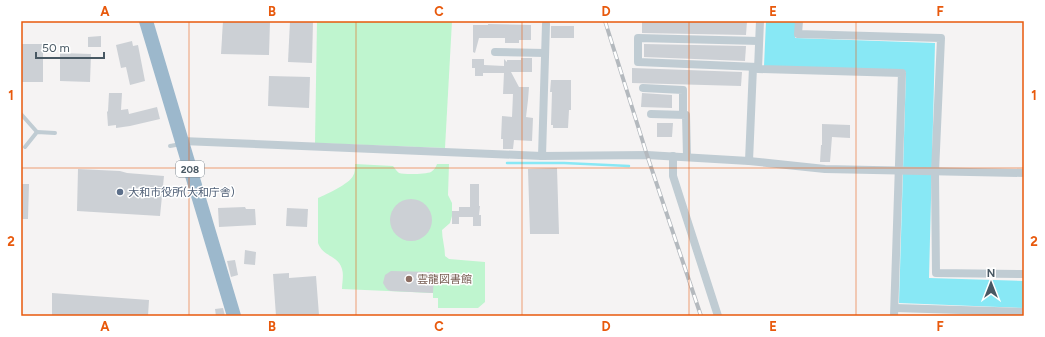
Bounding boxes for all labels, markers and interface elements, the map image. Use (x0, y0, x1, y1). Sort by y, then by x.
text: A (100, 4, 110, 19)
text: B (268, 4, 276, 19)
text: C (434, 4, 444, 19)
text: D (601, 4, 611, 19)
text: E (769, 4, 777, 19)
text: F (936, 4, 944, 19)
scale bar (36, 34, 104, 60)
text: 50 m (42, 41, 70, 55)
text: 1 (8, 88, 14, 103)
text: 1 (1031, 88, 1037, 103)
road number: 208 (176, 161, 204, 177)
place label: 大和市役所(大和庁舎) (128, 186, 235, 199)
marker: 大和市役所(大和庁舎) (115, 187, 125, 197)
text: 2 (7, 234, 15, 249)
text: 2 (1030, 234, 1038, 249)
north arrow (971, 263, 1011, 303)
text: N (987, 267, 995, 280)
place label: 雲龍図書館 (417, 273, 472, 286)
marker: 雲龍図書館 (404, 274, 414, 284)
text: A (100, 319, 110, 334)
text: B (268, 319, 276, 334)
text: C (434, 319, 444, 334)
text: D (601, 319, 611, 334)
text: E (769, 319, 777, 334)
text: F (936, 319, 944, 334)

